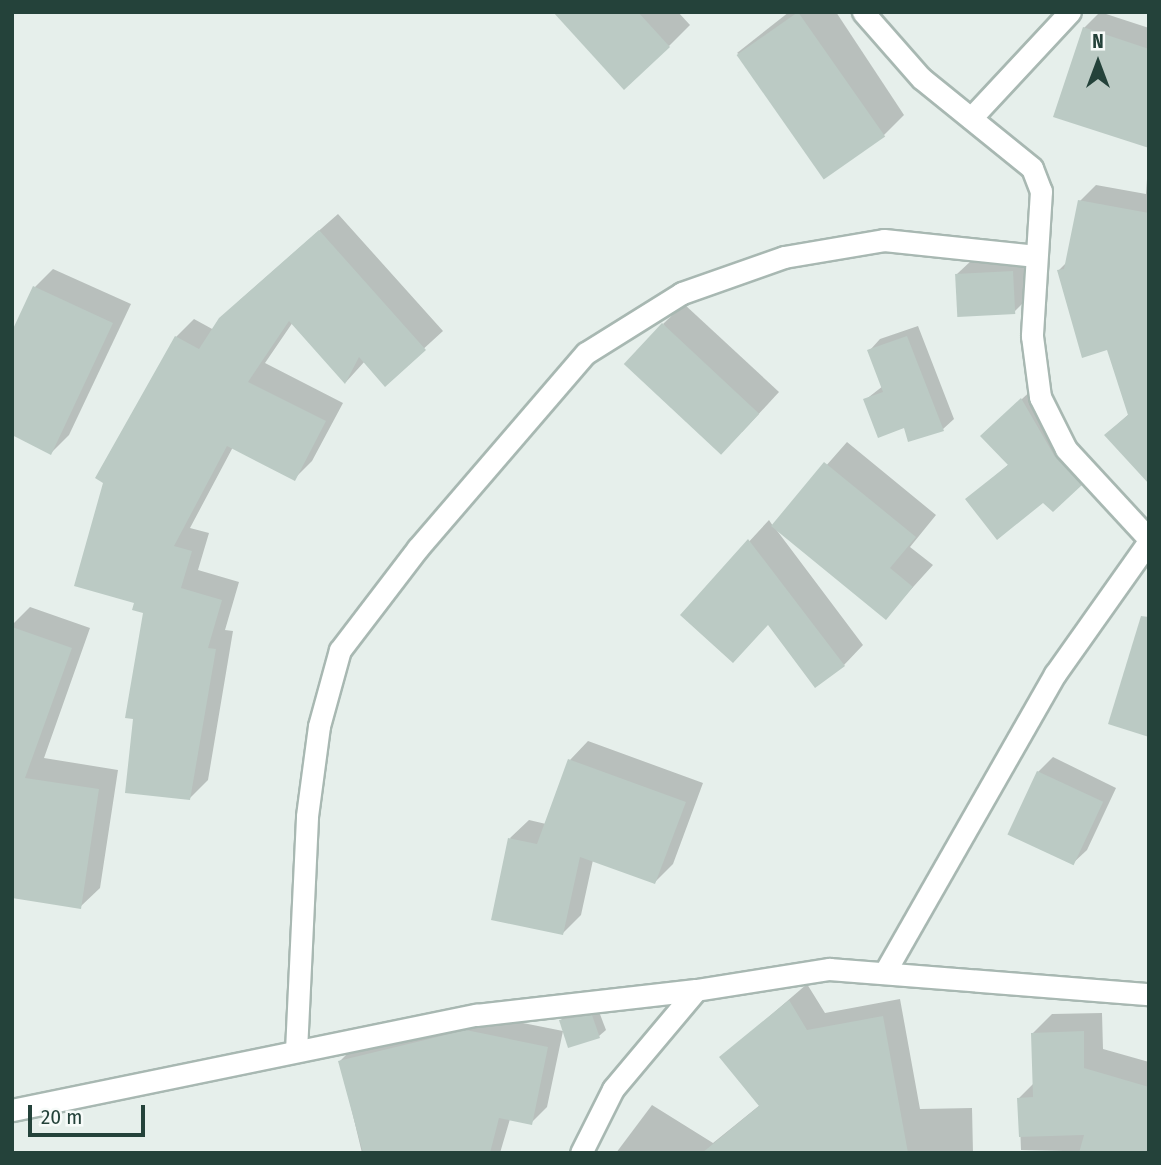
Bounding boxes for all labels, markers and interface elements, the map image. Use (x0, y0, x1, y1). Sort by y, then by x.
north arrow (1063, 28, 1133, 98)
text: N (1092, 30, 1104, 53)
scale bar (32, 1092, 149, 1136)
text: 20 m (41, 1104, 82, 1130)

